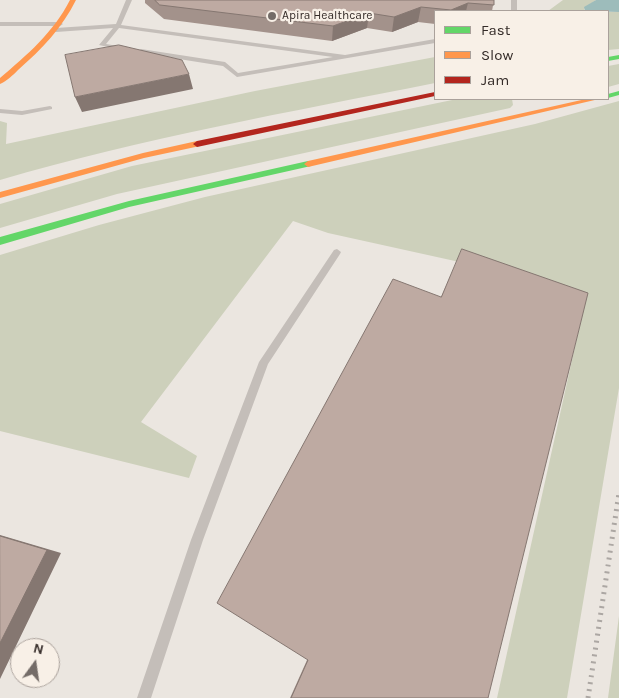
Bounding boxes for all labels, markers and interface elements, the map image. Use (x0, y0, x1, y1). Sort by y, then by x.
place label: Apira Healthcare (282, 9, 372, 23)
marker: Apira Healthcare (266, 10, 278, 22)
legend (434, 10, 609, 100)
text: Fast (481, 21, 510, 39)
text: Slow (481, 46, 513, 64)
text: Jam (481, 71, 509, 89)
north arrow (10, 638, 60, 688)
text: N (32, 639, 45, 658)

